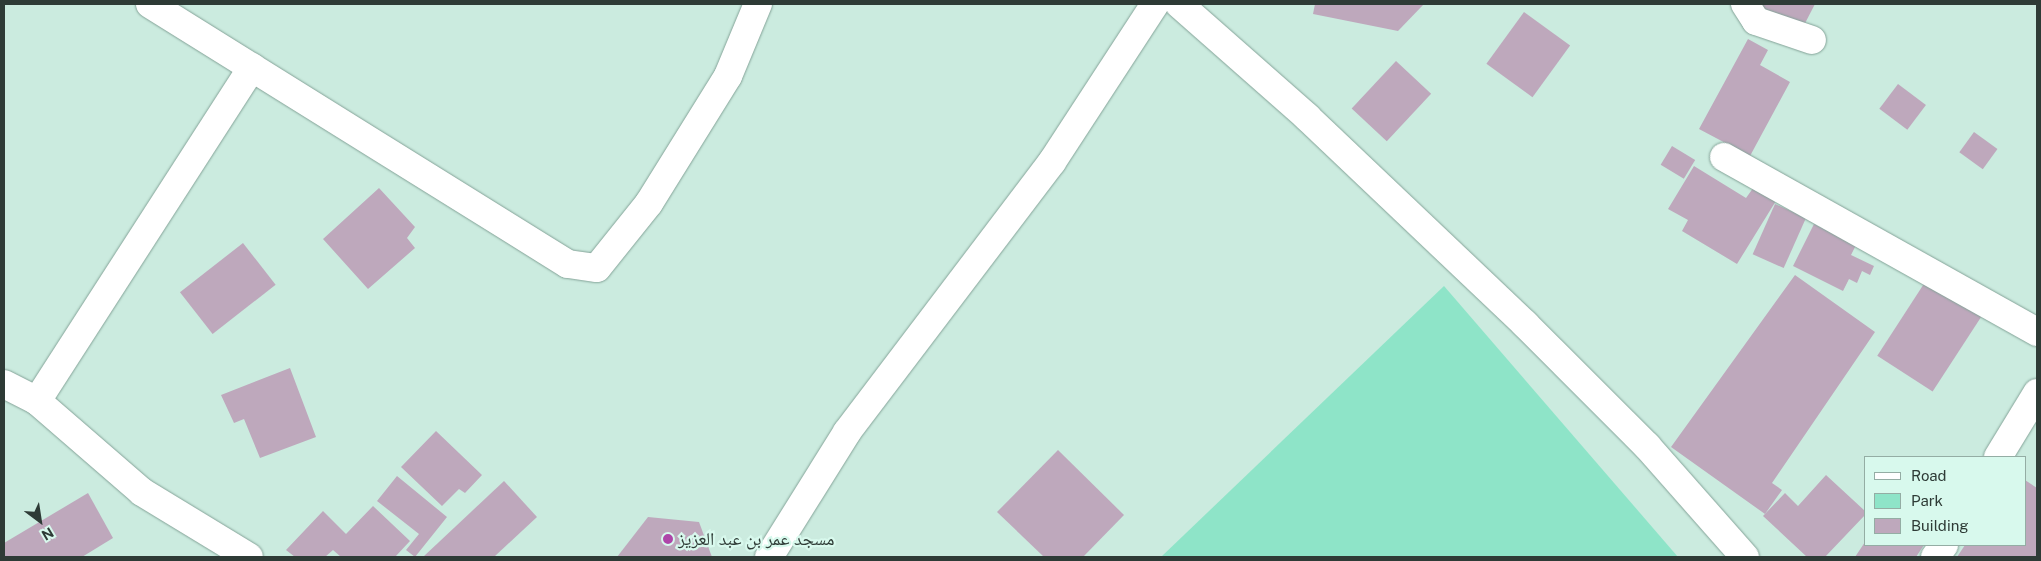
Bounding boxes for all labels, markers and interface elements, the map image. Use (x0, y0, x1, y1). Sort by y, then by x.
legend (1864, 456, 2026, 546)
text: Road (1911, 467, 1947, 484)
text: Park (1911, 492, 1943, 509)
north arrow (15, 496, 65, 546)
text: Building (1911, 517, 1969, 534)
text: N (39, 524, 57, 544)
place label: مسجد عمر بن عبد العزيز (678, 528, 835, 550)
marker: مسجد عمر بن عبد العزيز (662, 533, 674, 545)

